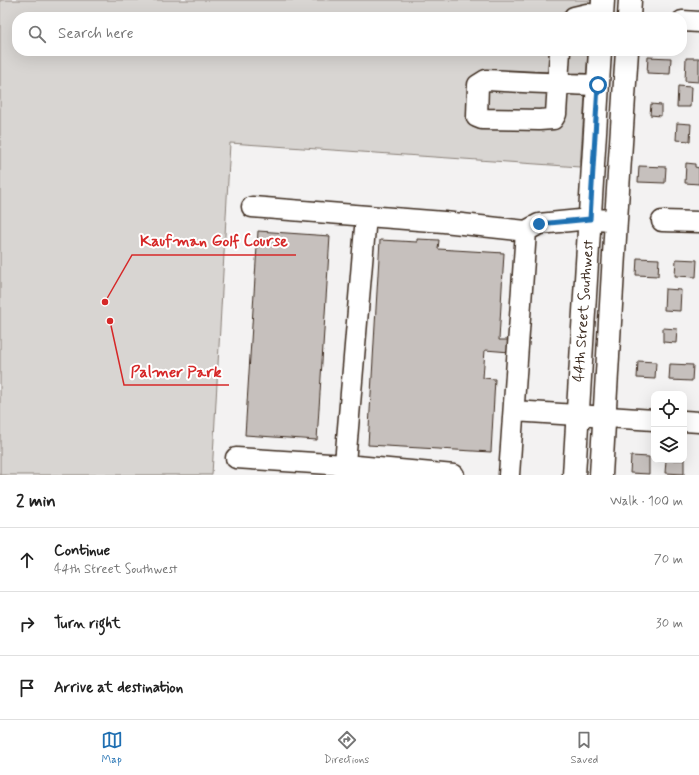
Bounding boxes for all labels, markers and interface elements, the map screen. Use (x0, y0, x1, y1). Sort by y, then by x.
search box (12, 12, 687, 56)
icon: search (26, 23, 48, 45)
text: Search here (58, 24, 134, 44)
route start (589, 76, 607, 94)
route end (530, 215, 548, 233)
callout: Kaufman Golf Course (132, 227, 296, 255)
text: Kaufman Golf Course (140, 231, 288, 252)
street label: 44th Street Southwest (569, 239, 599, 383)
callout: Palmer Park (124, 357, 229, 385)
text: Palmer Park (130, 362, 222, 383)
map controls (651, 391, 687, 463)
button: locate (651, 391, 687, 427)
button: layers (651, 427, 687, 463)
text: 2 min (16, 490, 56, 512)
text: Walk · 100 m (610, 493, 683, 510)
text: Continue (54, 541, 110, 561)
icon: ahead (16, 549, 38, 571)
text: 70 m (654, 551, 683, 568)
text: 44th Street Southwest (54, 561, 178, 578)
icon: right (16, 613, 38, 635)
text: Turn right (54, 614, 121, 634)
text: 30 m (656, 615, 683, 632)
icon: arrive (16, 677, 38, 699)
text: Arrive at destination (54, 678, 183, 698)
tab: Map (101, 729, 123, 767)
tab: Directions (324, 729, 369, 767)
tab: Saved (571, 729, 598, 767)

